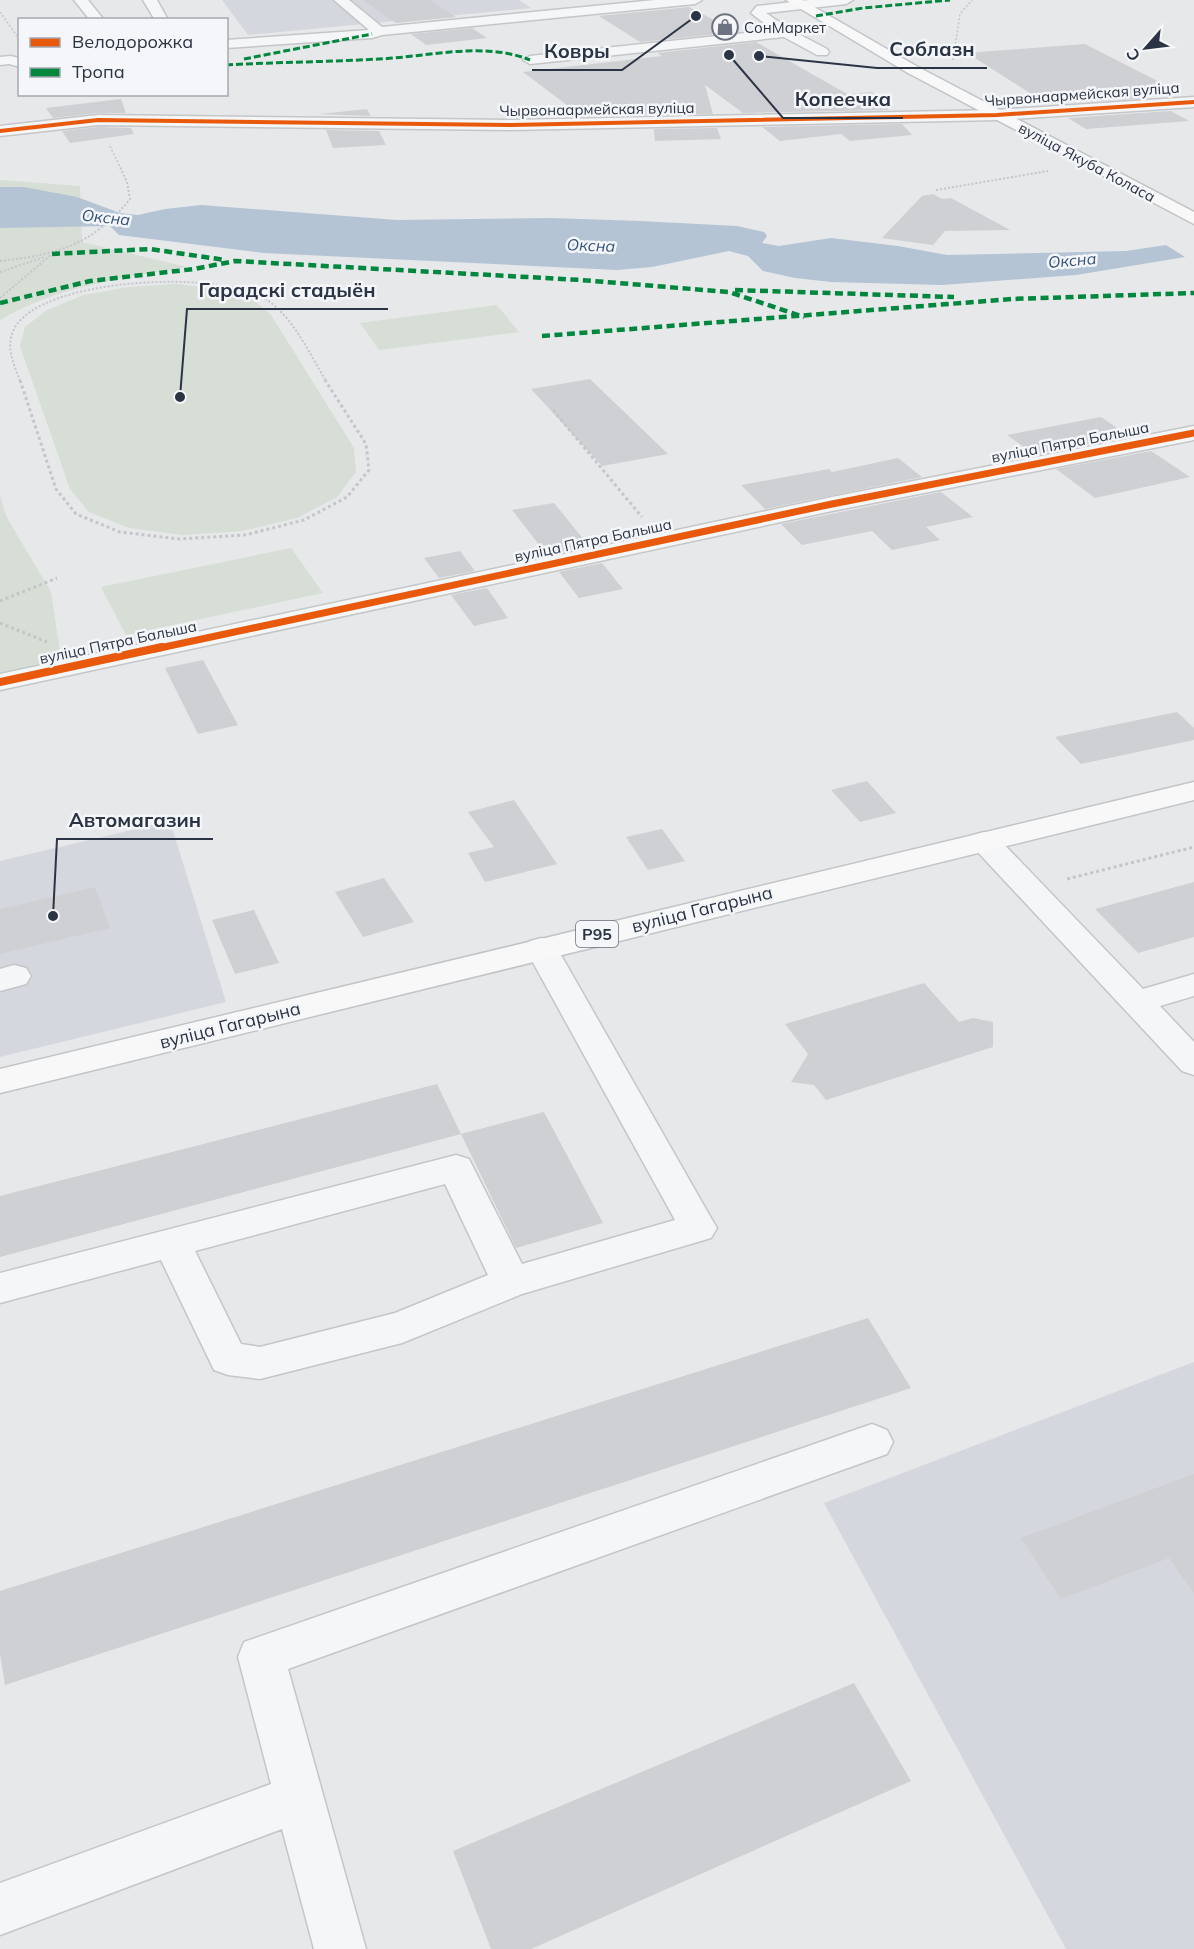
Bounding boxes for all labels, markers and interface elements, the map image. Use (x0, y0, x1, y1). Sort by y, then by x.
shop icon: СонМаркет (710, 12, 740, 42)
legend (18, 18, 228, 96)
place label: СонМаркет (744, 18, 826, 37)
north arrow (1116, 18, 1176, 78)
text: Велодорожка (72, 30, 193, 53)
callout: Соблазн (877, 30, 987, 68)
callout: Ковры (532, 32, 622, 70)
text: Соблазн (889, 36, 975, 61)
text: Ковры (544, 38, 610, 63)
text: С (1121, 45, 1144, 65)
text: Тропа (72, 60, 125, 83)
street label: Чырвонаармейская вуліца (984, 78, 1180, 110)
callout: Копеечка (783, 80, 903, 118)
text: Копеечка (795, 86, 891, 111)
street label: Чырвонаармейская вуліца (499, 98, 695, 120)
street label: вуліца Якуба Коласа (1015, 118, 1159, 206)
water label: Оксна (81, 205, 131, 229)
water label: Оксна (566, 234, 616, 256)
water label: Оксна (1047, 248, 1097, 272)
callout: Гарадскі стадыён (187, 271, 388, 309)
text: Гарадскі стадыён (198, 277, 376, 302)
street label: вуліца Пятра Балыша (990, 417, 1150, 467)
street label: вуліца Пятра Балыша (513, 514, 673, 566)
street label: вуліца Пятра Балыша (38, 616, 198, 668)
callout: Автомагазин (57, 801, 213, 839)
text: Автомагазин (69, 807, 201, 832)
street label: вуліца Гагарына (629, 880, 775, 938)
road number: Р95 (576, 921, 618, 947)
street label: вуліца Гагарына (157, 996, 303, 1054)

